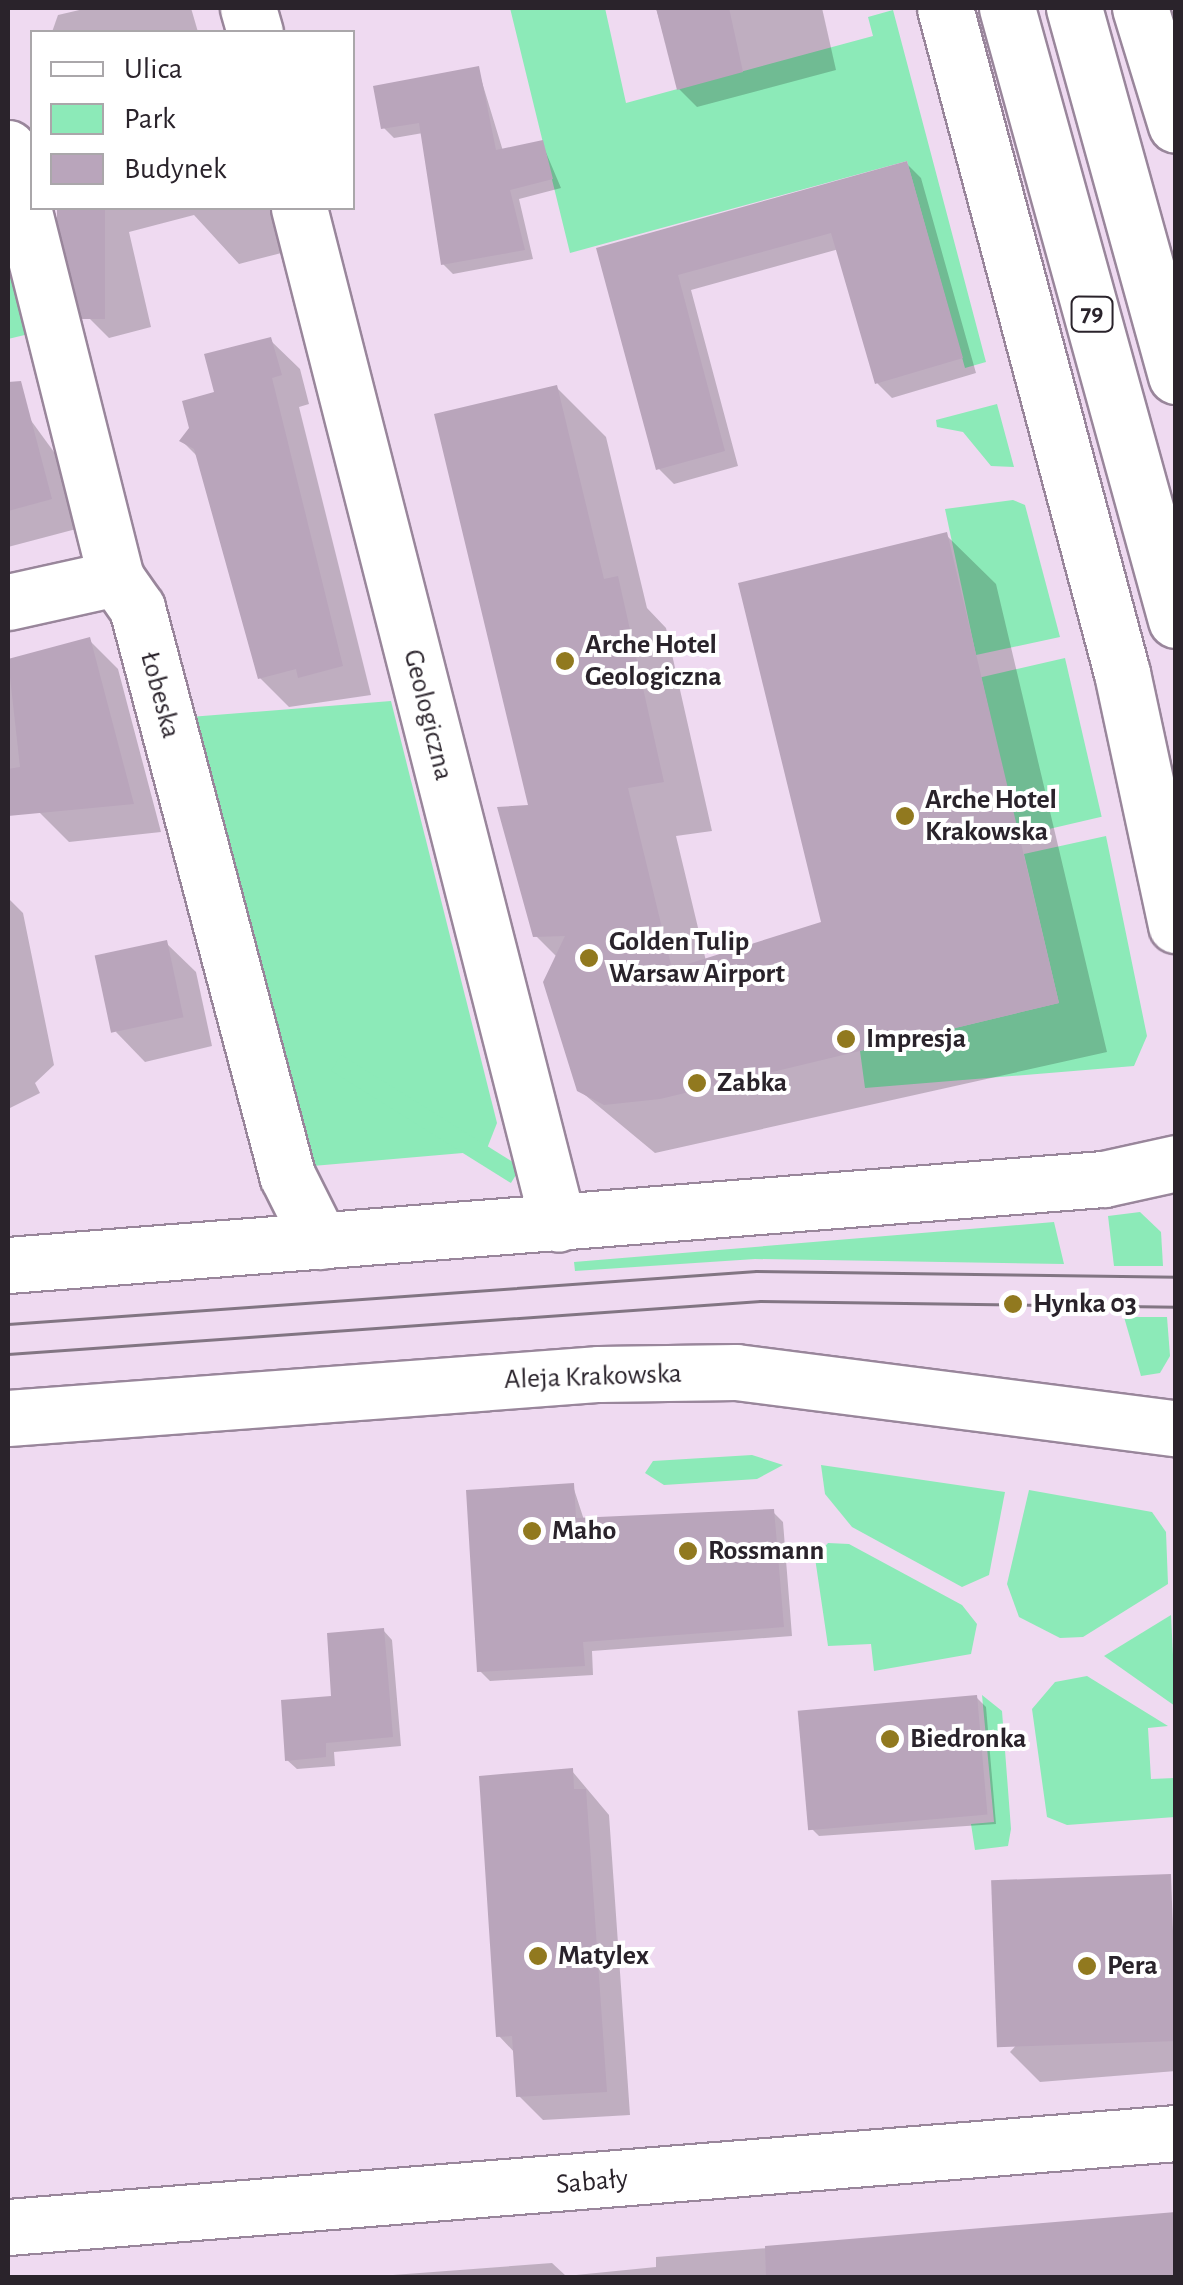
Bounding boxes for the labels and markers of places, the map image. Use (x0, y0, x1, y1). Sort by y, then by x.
place label: Arche Hotel Geologiczna (585, 628, 722, 694)
marker: Arche Hotel Geologiczna (554, 650, 576, 672)
place label: Arche Hotel Krakowska (925, 783, 1057, 849)
marker: Arche Hotel Krakowska (894, 805, 916, 827)
place label: Golden Tulip Warsaw Airport (609, 925, 785, 991)
marker: Golden Tulip Warsaw Airport (578, 947, 600, 969)
place label: Impresja (866, 1022, 966, 1056)
marker: Impresja (835, 1028, 857, 1050)
place label: Zabka (717, 1066, 787, 1100)
marker: Zabka (686, 1072, 708, 1094)
place label: Hynka 03 (1033, 1287, 1137, 1321)
marker: Hynka 03 (1002, 1293, 1024, 1315)
place label: Maho (552, 1514, 616, 1548)
marker: Maho (521, 1520, 543, 1542)
place label: Rossmann (708, 1534, 824, 1568)
marker: Rossmann (677, 1540, 699, 1562)
place label: Biedronka (910, 1722, 1027, 1756)
marker: Biedronka (879, 1728, 901, 1750)
place label: Matylex (558, 1939, 649, 1973)
marker: Matylex (527, 1945, 549, 1967)
place label: Pera (1107, 1949, 1158, 1983)
marker: Pera (1076, 1955, 1098, 1977)

